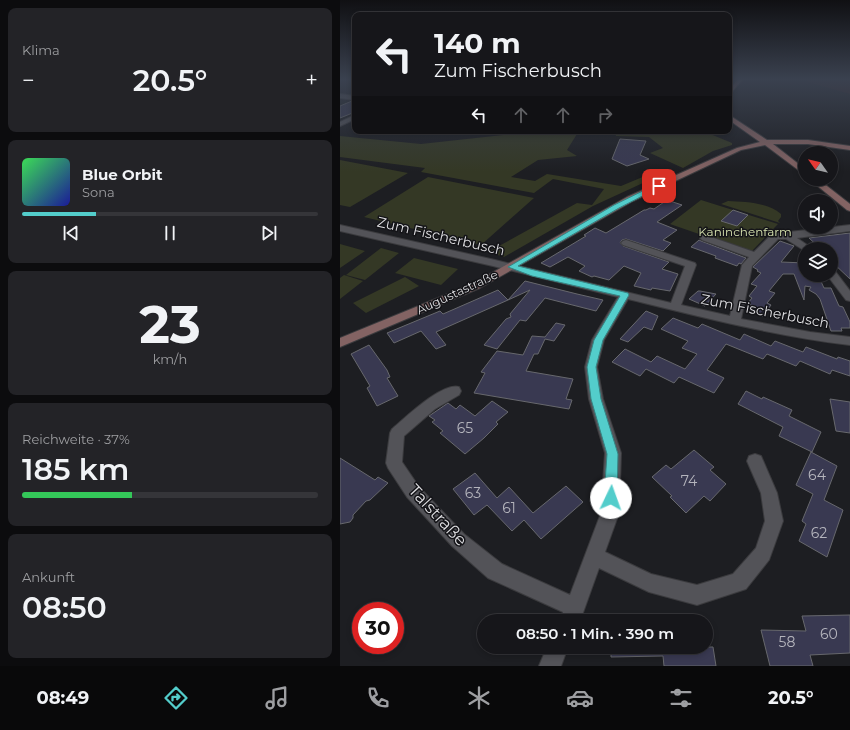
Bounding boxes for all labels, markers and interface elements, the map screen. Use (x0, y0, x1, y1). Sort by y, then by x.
text: 140 m (434, 26, 521, 60)
icon: left (368, 28, 420, 80)
text: Klima (22, 42, 60, 58)
text: Zum Fischerbusch (434, 60, 602, 82)
text: 20.5° (133, 62, 207, 99)
text: − (22, 67, 35, 94)
text: + (305, 67, 318, 94)
icon: left (468, 104, 490, 126)
icon: ahead (510, 104, 532, 126)
icon: ahead (552, 104, 574, 126)
icon: right (594, 104, 616, 126)
north arrow (798, 146, 838, 186)
map controls (798, 146, 838, 282)
text: Blue Orbit (82, 165, 162, 184)
pin (642, 169, 676, 203)
icon: arrive (648, 175, 670, 197)
text: Sona (82, 184, 115, 200)
button: sound (798, 194, 838, 234)
street label: Zum Fischerbusch (375, 213, 507, 259)
icon: previous (60, 222, 82, 244)
icon: pause (159, 222, 181, 244)
icon: next (258, 222, 280, 244)
park label: Kaninchenfarm (698, 224, 792, 239)
button: layers (798, 242, 838, 282)
street label: Augustastraße (414, 267, 500, 317)
street label: Zum Fischerbusch (699, 290, 831, 332)
text: 23 (139, 293, 201, 356)
text: km/h (153, 351, 187, 367)
house number: 65 (457, 419, 473, 437)
text: Reichweite · 37% (22, 431, 130, 447)
text: 185 km (22, 451, 129, 488)
house number: 64 (808, 466, 827, 484)
house number: 74 (681, 472, 698, 490)
position arrow (590, 477, 632, 519)
street label: Talstraße (404, 480, 472, 550)
house number: 63 (465, 484, 481, 502)
house number: 61 (502, 499, 516, 517)
house number: 62 (811, 524, 827, 542)
text: Ankunft (22, 569, 75, 585)
text: 08:50 (22, 589, 107, 626)
speed limit sign: 30 (352, 602, 404, 654)
text: 08:50 · 1 Min. · 390 m (516, 624, 674, 643)
house number: 60 (820, 625, 838, 643)
house number: 58 (779, 633, 795, 651)
icon: directions (162, 684, 190, 712)
icon: music (263, 684, 291, 712)
icon: phone (364, 684, 392, 712)
icon: climate (465, 684, 493, 712)
icon: car (566, 684, 594, 712)
icon: filters (667, 684, 695, 712)
text: 08:49 (36, 687, 89, 709)
text: 20.5° (768, 687, 813, 709)

